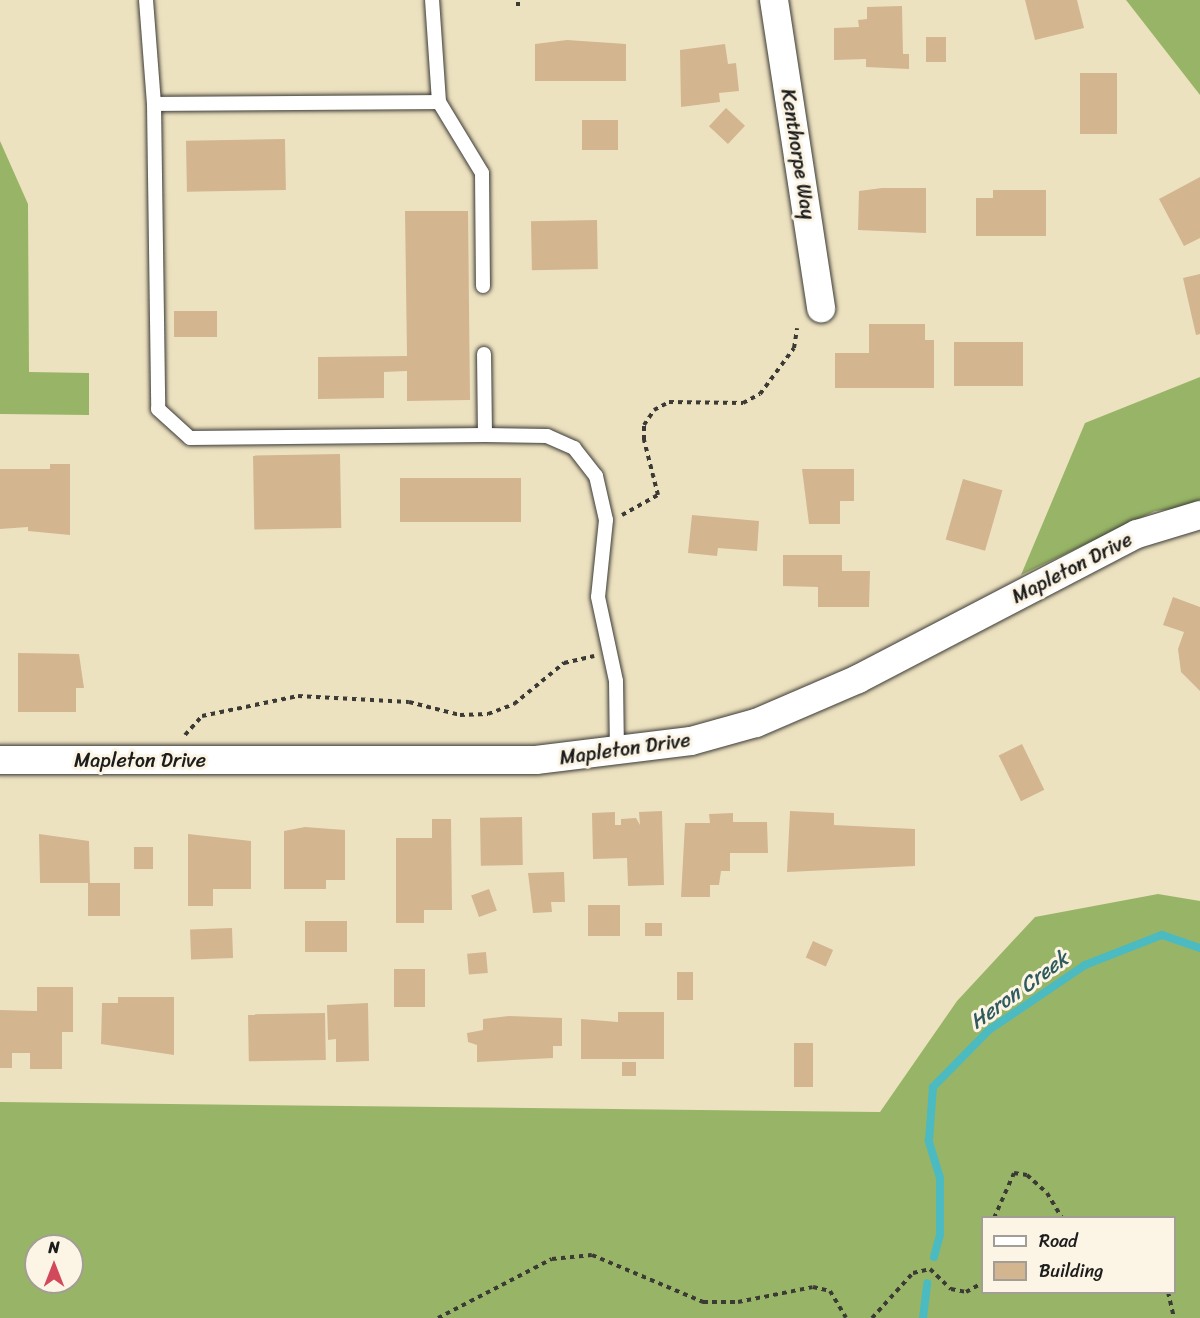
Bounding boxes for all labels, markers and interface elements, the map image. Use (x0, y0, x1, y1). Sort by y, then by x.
street label: Kenthorpe Way (776, 87, 820, 221)
street label: Mapleton Drive (1008, 527, 1136, 609)
street label: Mapleton Drive (558, 728, 692, 770)
street label: Mapleton Drive (74, 748, 206, 772)
water label: Heron Creek (965, 946, 1073, 1034)
legend (981, 1216, 1176, 1294)
text: Road (1039, 1225, 1078, 1257)
text: N (48, 1233, 60, 1262)
north arrow (24, 1234, 84, 1294)
text: Building (1039, 1255, 1103, 1287)

